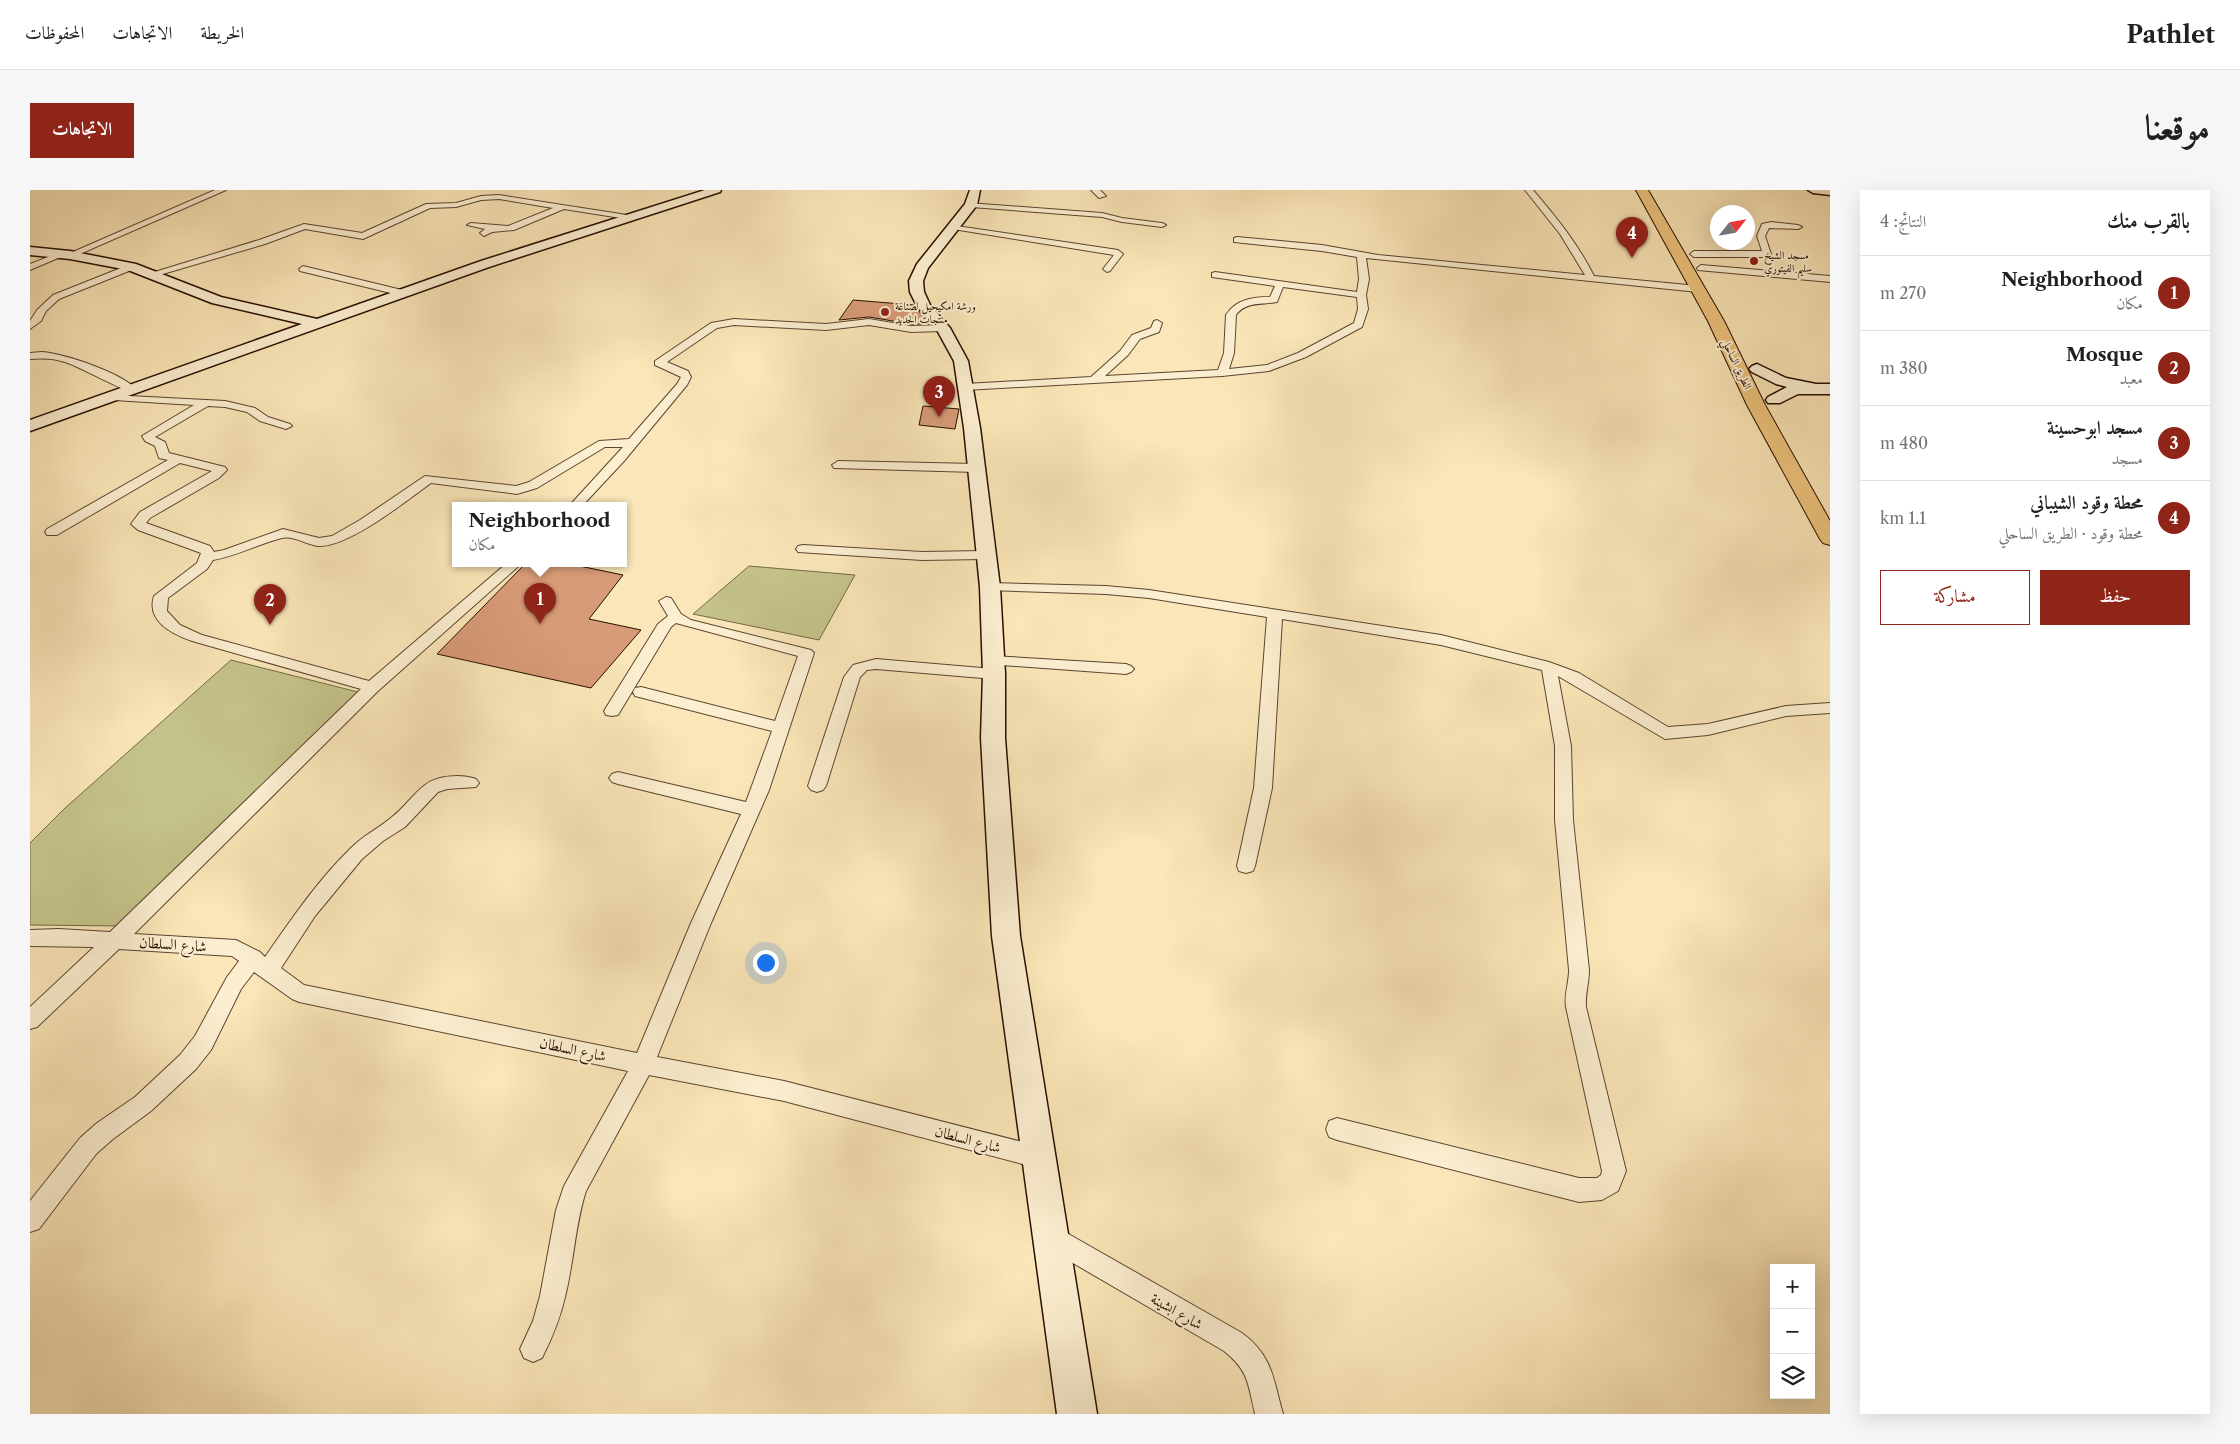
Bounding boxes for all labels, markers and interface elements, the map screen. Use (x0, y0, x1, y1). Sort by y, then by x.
text: Pathlet (2127, 20, 2215, 49)
text: المحفوظات (25, 22, 84, 44)
text: الاتجاهات (112, 22, 172, 44)
text: الخريطة (200, 22, 244, 44)
button: الاتجاهات (30, 103, 134, 158)
text: موقعنا (2145, 105, 2210, 148)
north arrow (1710, 205, 1755, 250)
text: بالقرب منك (2107, 208, 2190, 233)
text: النتائج: 4 (1880, 211, 1926, 231)
pin: 4 (1616, 217, 1648, 258)
place label: مسجد الشيخ سليم الفيتوري (1764, 248, 1812, 279)
marker: مسجد الشيخ سليم الفيتوري (1748, 255, 1760, 267)
text: Neighborhood (2001, 268, 2143, 291)
text: 270 m (1880, 283, 1926, 303)
text: 1 (2170, 283, 2178, 303)
text: مكان (2116, 293, 2143, 313)
place label: ورشة امكيحيل لصناعة منتجات الحديد (895, 299, 976, 326)
marker: ورشة امكيحيل لصناعة منتجات الحديد (879, 306, 891, 318)
street label: الطريق الساحلي (1715, 337, 1755, 393)
text: Mosque (2066, 343, 2143, 366)
text: 380 m (1880, 358, 1928, 378)
text: 2 (2169, 358, 2179, 378)
text: معبد (2119, 368, 2143, 388)
pin: 3 (923, 376, 955, 417)
text: مسجد ابوحسينة (2047, 416, 2143, 439)
text: 480 m (1880, 433, 1928, 453)
text: 3 (2169, 433, 2179, 453)
text: مسجد (2112, 448, 2143, 468)
text: محطة وقود الشيباني (2030, 491, 2143, 514)
popup (452, 502, 627, 567)
text: 1.1 km (1880, 508, 1926, 528)
text: 4 (2169, 508, 2179, 528)
text: Neighborhood (469, 509, 610, 532)
text: محطة وقود · الطريق الساحلي (1998, 523, 2143, 543)
text: مكان (469, 534, 495, 554)
button: مشاركة (1880, 570, 2030, 625)
button: حفظ (2040, 570, 2190, 625)
pin: 1 (524, 583, 556, 624)
pin: 2 (254, 584, 286, 625)
street label: شارع السلطان (138, 932, 207, 960)
your location (753, 950, 779, 976)
street label: شارع السلطان (537, 1033, 608, 1069)
street label: شارع السلطان (932, 1121, 1003, 1161)
map controls (1770, 1264, 1815, 1399)
button: + (1770, 1264, 1815, 1309)
street label: شارع ابشينة (1146, 1289, 1206, 1337)
button: − (1770, 1309, 1815, 1354)
button: layers (1770, 1354, 1815, 1399)

